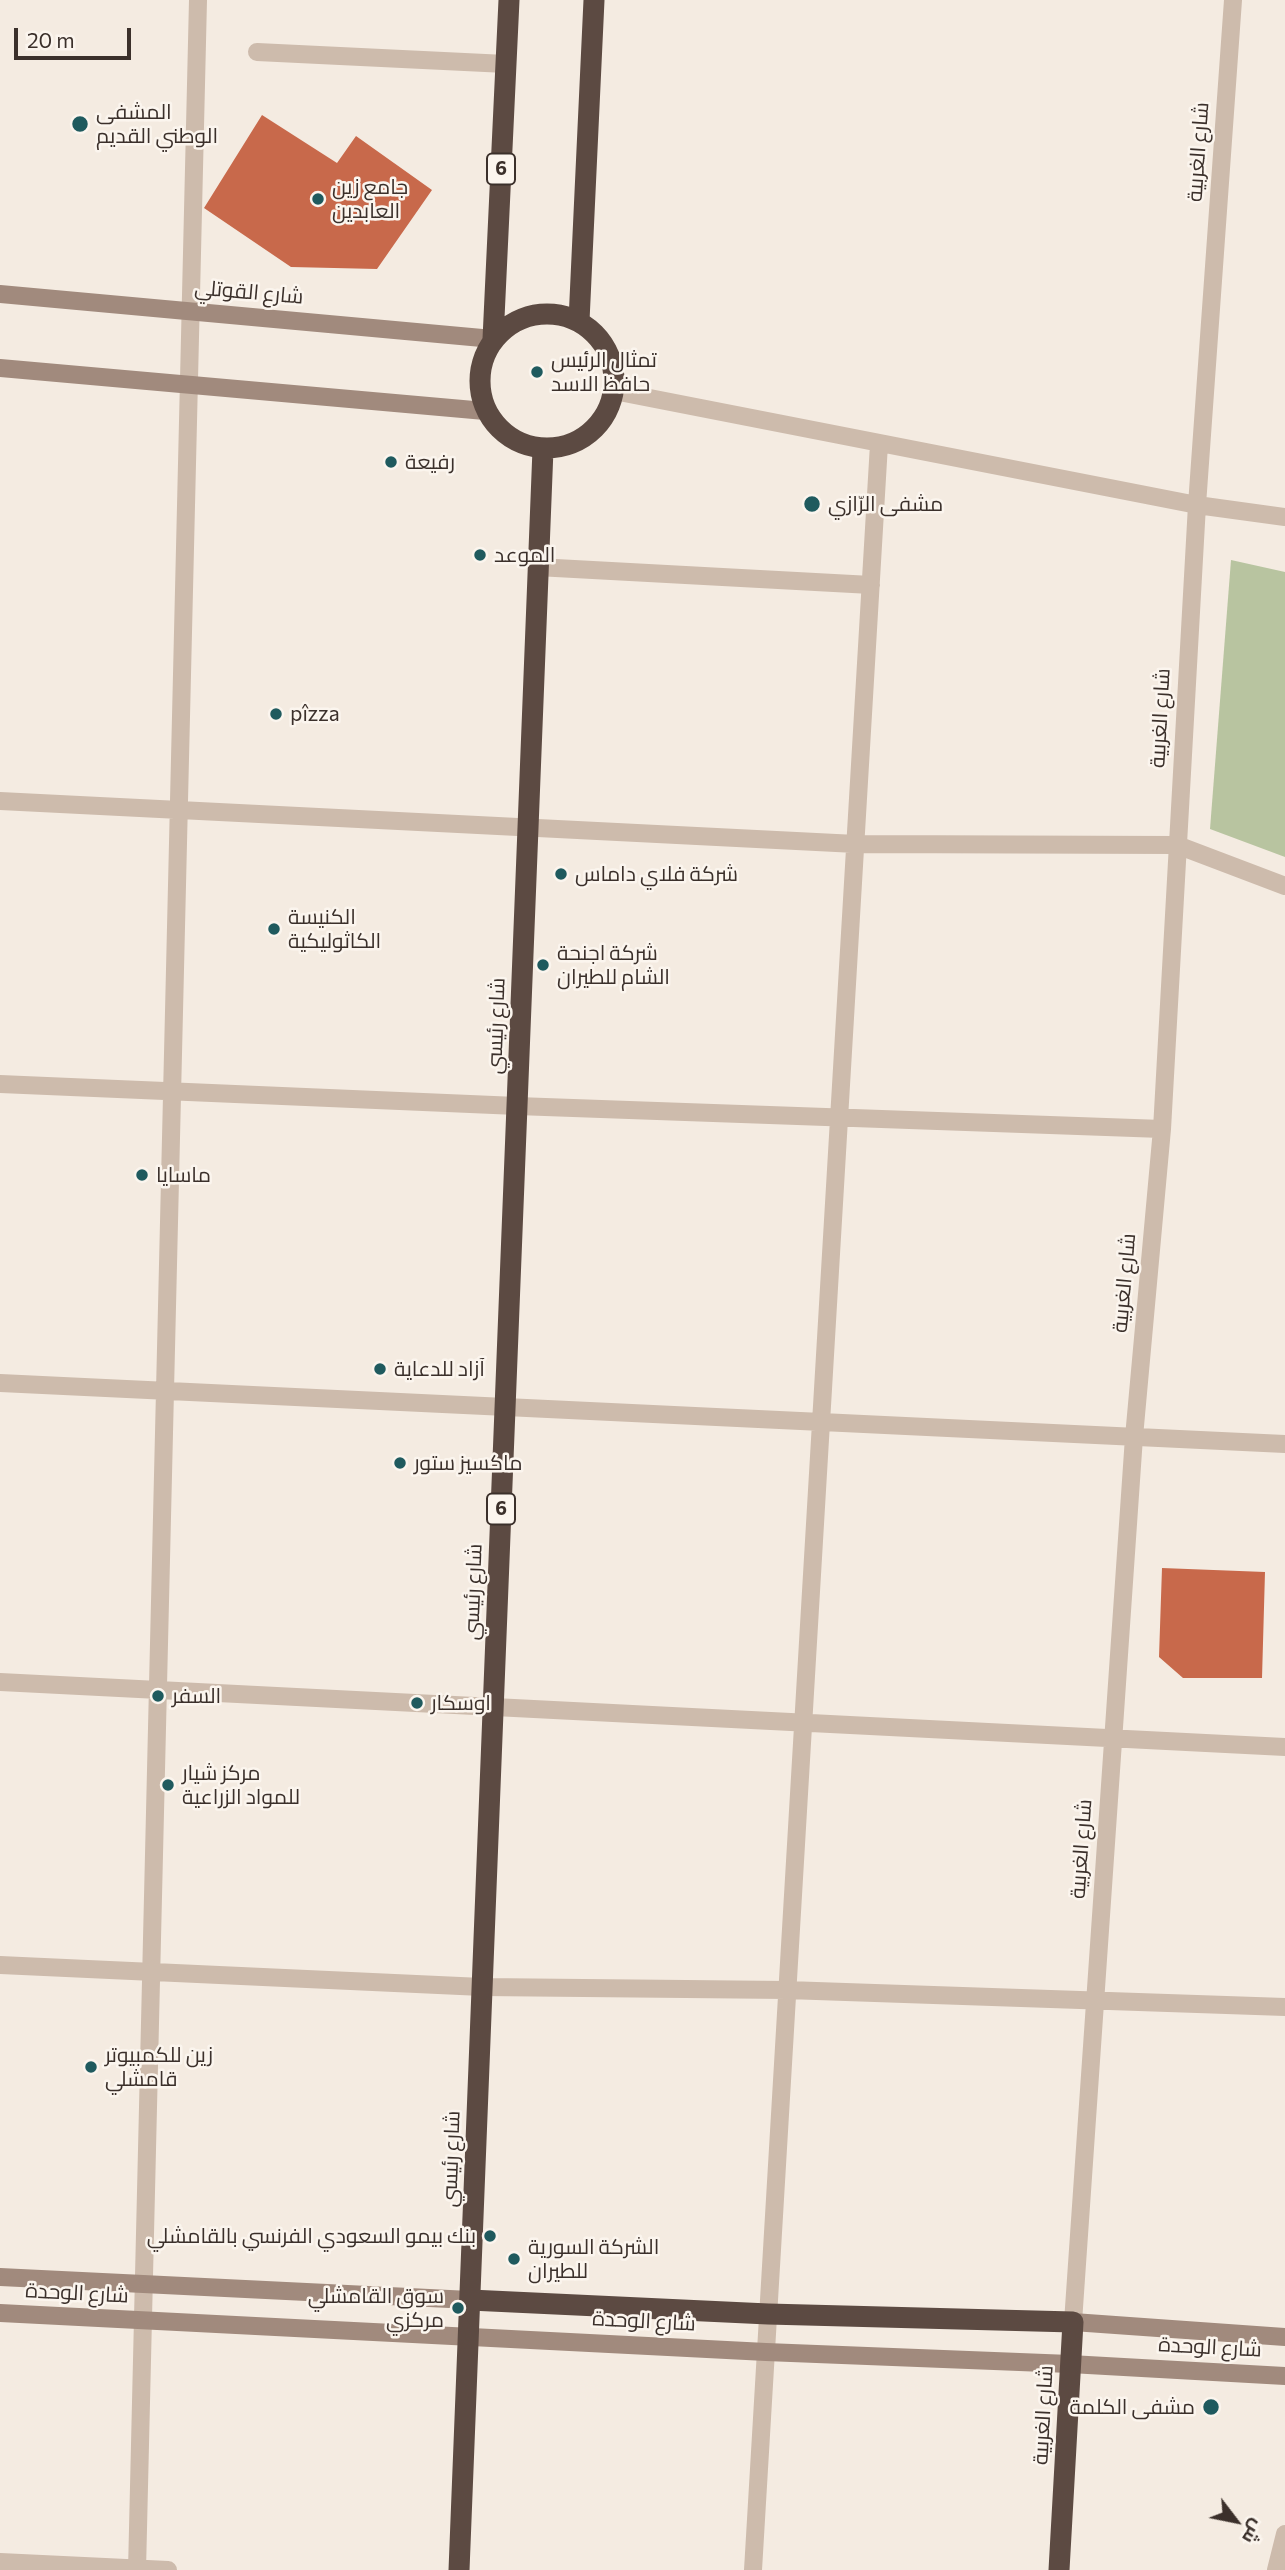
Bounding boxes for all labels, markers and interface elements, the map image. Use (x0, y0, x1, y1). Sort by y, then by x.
scale bar (18, 14, 135, 58)
text: 20 m (27, 27, 75, 52)
place label: المشفى الوطني القديم (96, 99, 218, 149)
street label: شارع الغربية (1182, 101, 1214, 203)
marker: المشفى الوطني القديم (70, 114, 90, 134)
road number: 6 (487, 154, 515, 184)
place label: جامع زين العابدين (332, 174, 408, 224)
marker: جامع زين العابدين (310, 191, 326, 207)
street label: شارع القوتلي (193, 275, 305, 309)
place label: تمثال الرئيس حافظ الاسد (551, 347, 657, 397)
marker: تمثال الرئيس حافظ الاسد (529, 364, 545, 380)
place label: رفيعة (405, 449, 455, 475)
marker: رفيعة (383, 454, 399, 470)
place label: مشفى الرّازي (828, 491, 943, 517)
marker: مشفى الرّازي (802, 494, 822, 514)
place label: الموعد (494, 542, 555, 568)
marker: الموعد (472, 547, 488, 563)
street label: شارع الغربية (1145, 668, 1175, 768)
place label: pîzza (290, 701, 340, 727)
marker: pîzza (268, 706, 284, 722)
place label: شركة فلاي داماس (575, 861, 738, 887)
marker: شركة فلاي داماس (553, 866, 569, 882)
place label: الكنيسة الكاثوليكية (288, 904, 381, 954)
marker: الكنيسة الكاثوليكية (266, 921, 282, 937)
place label: شركة اجنحة الشام للطيران (557, 940, 670, 990)
marker: شركة اجنحة الشام للطيران (535, 957, 551, 973)
street label: شارع رئيسي (482, 977, 510, 1075)
place label: ماسايا (156, 1162, 211, 1188)
marker: ماسايا (134, 1167, 150, 1183)
street label: شارع الغربية (1107, 1232, 1141, 1334)
place label: آزاد للدعاية (394, 1356, 485, 1382)
marker: آزاد للدعاية (372, 1361, 388, 1377)
place label: ماكسيز ستور (414, 1450, 523, 1476)
marker: ماكسيز ستور (392, 1455, 408, 1471)
road number: 6 (487, 1494, 515, 1525)
street label: شارع رئيسي (459, 1543, 487, 1641)
place label: السفر (172, 1683, 221, 1709)
marker: السفر (150, 1688, 166, 1704)
place label: اوسكار (431, 1690, 491, 1716)
marker: اوسكار (409, 1695, 425, 1711)
place label: مركز شيار للمواد الزراعية (182, 1760, 300, 1810)
marker: مركز شيار للمواد الزراعية (160, 1777, 176, 1793)
street label: شارع الغربية (1065, 1798, 1097, 1900)
place label: زين للكمبيوتر قامشلي (105, 2042, 213, 2092)
marker: زين للكمبيوتر قامشلي (83, 2059, 99, 2075)
street label: شارع رئيسي (437, 2110, 465, 2208)
place label: بنك بيمو السعودي الفرنسي بالقامشلي (147, 2223, 476, 2249)
marker: بنك بيمو السعودي الفرنسي بالقامشلي (482, 2228, 498, 2244)
place label: الشركة السورية للطيران (528, 2234, 659, 2284)
marker: الشركة السورية للطيران (506, 2251, 522, 2267)
street label: شارع الوحدة (25, 2278, 129, 2308)
place label: سوق القامشلي مركزي (308, 2283, 444, 2333)
marker: سوق القامشلي مركزي (450, 2300, 466, 2316)
street label: شارع الوحدة (592, 2306, 696, 2336)
street label: شارع الوحدة (1158, 2332, 1262, 2362)
street label: شارع الغربية (1028, 2365, 1058, 2465)
place label: مشفى الكلمة (1069, 2394, 1195, 2420)
marker: مشفى الكلمة (1201, 2397, 1221, 2417)
north arrow (1201, 2486, 1271, 2556)
text: ش (1238, 2516, 1270, 2549)

